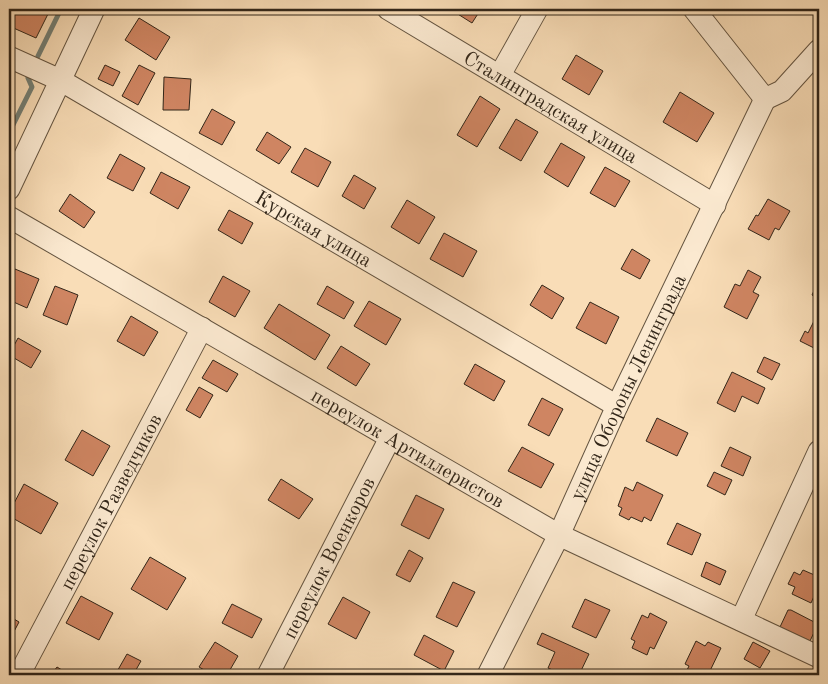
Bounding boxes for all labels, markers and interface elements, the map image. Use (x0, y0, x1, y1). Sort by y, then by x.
street label: Сталинградская улица (459, 49, 641, 168)
street label: Курская улица (251, 188, 375, 272)
street label: улица Обороны Ленинграда (568, 272, 691, 504)
street label: переулок Артиллеристов (307, 386, 507, 513)
street label: переулок Разведчиков (58, 411, 167, 594)
street label: переулок Военкоров (280, 475, 380, 643)

